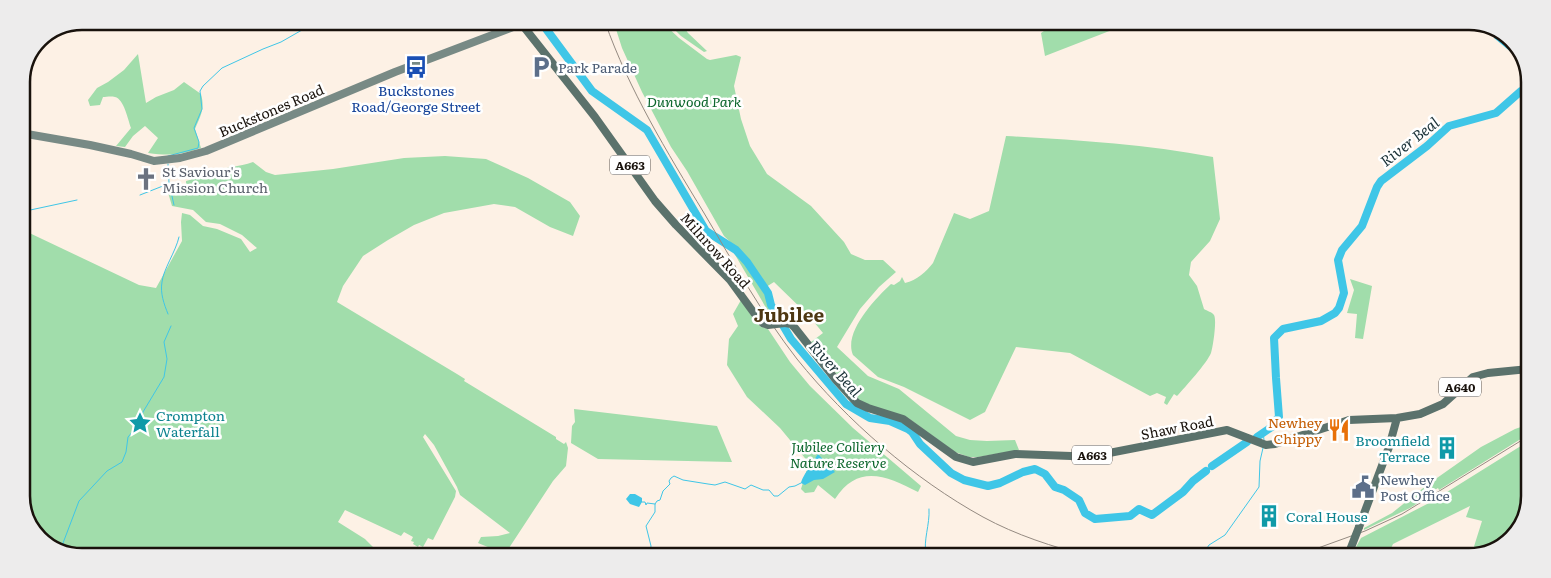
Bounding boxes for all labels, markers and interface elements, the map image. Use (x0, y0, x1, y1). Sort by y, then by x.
bus stop icon: Buckstones Road/George Street (403, 54, 429, 80)
parking icon: Park Parade (528, 54, 554, 80)
place label: Park Parade (558, 57, 637, 77)
street label: Buckstones Road (215, 79, 327, 141)
place label: Buckstones Road/George Street (351, 80, 481, 116)
park label: Dunwood Park (647, 91, 742, 111)
water label: River Beal (1375, 110, 1444, 171)
road number: A663 (610, 156, 650, 174)
place label: St Saviour's Mission Church (162, 161, 268, 197)
church icon: St Saviour's Mission Church (133, 166, 159, 192)
street label: Milnrow Road (677, 208, 756, 293)
district label: Jubilee (754, 300, 825, 328)
water label: River Beal (804, 335, 868, 402)
road number: A640 (1439, 378, 1481, 397)
place label: Crompton Waterfall (156, 405, 225, 441)
place icon: Crompton Waterfall (127, 410, 153, 436)
street label: Shaw Road (1139, 410, 1215, 444)
place label: Newhey Chippy (1268, 412, 1323, 448)
restaurant icon: Newhey Chippy (1326, 417, 1352, 443)
place label: Broomfield Terrace (1355, 430, 1430, 466)
building icon: Broomfield Terrace (1434, 435, 1460, 461)
park label: Jubilee Colliery Nature Reserve (790, 436, 887, 472)
road number: A663 (1072, 446, 1112, 464)
place label: Newhey Post Office (1380, 469, 1450, 505)
public building icon: Newhey Post Office (1350, 474, 1376, 500)
building icon: Coral House (1256, 503, 1282, 529)
place label: Coral House (1286, 506, 1368, 526)

